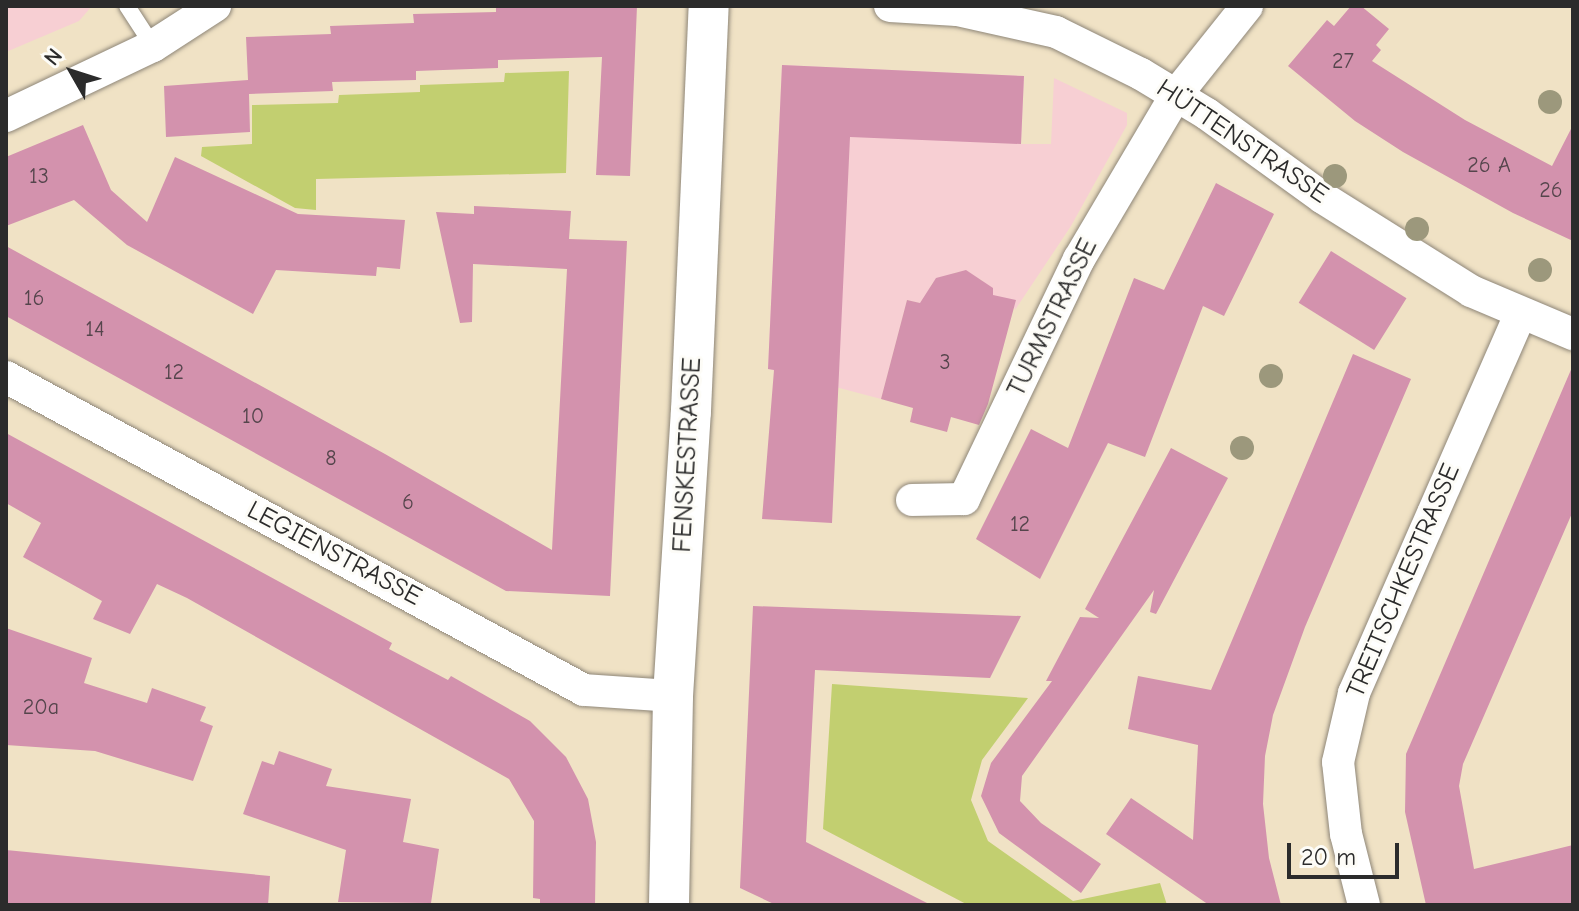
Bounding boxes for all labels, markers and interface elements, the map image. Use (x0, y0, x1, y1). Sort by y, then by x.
north arrow (32, 32, 112, 112)
text: N (39, 43, 68, 71)
house number: 27 (1332, 49, 1354, 75)
street label: HÜTTENSTRASSE (1150, 73, 1334, 211)
house number: 26 A (1467, 153, 1511, 179)
house number: 13 (29, 164, 49, 190)
house number: 26 (1539, 178, 1563, 204)
street label: TURMSTRASSE (1001, 234, 1105, 402)
house number: 16 (24, 286, 44, 312)
house number: 14 (85, 317, 105, 343)
house number: 3 (939, 350, 951, 376)
street label: FENSKESTRASSE (667, 357, 709, 553)
house number: 12 (164, 360, 184, 386)
house number: 10 (242, 404, 264, 430)
house number: 8 (325, 446, 337, 472)
street label: TREITSCHKESTRASSE (1341, 459, 1467, 703)
house number: 6 (402, 490, 414, 516)
street label: LEGIENSTRASSE (242, 495, 426, 613)
house number: 12 (1010, 512, 1030, 538)
house number: 20a (23, 695, 59, 721)
scale bar (1291, 827, 1403, 877)
text: 20 m (1301, 843, 1356, 871)

